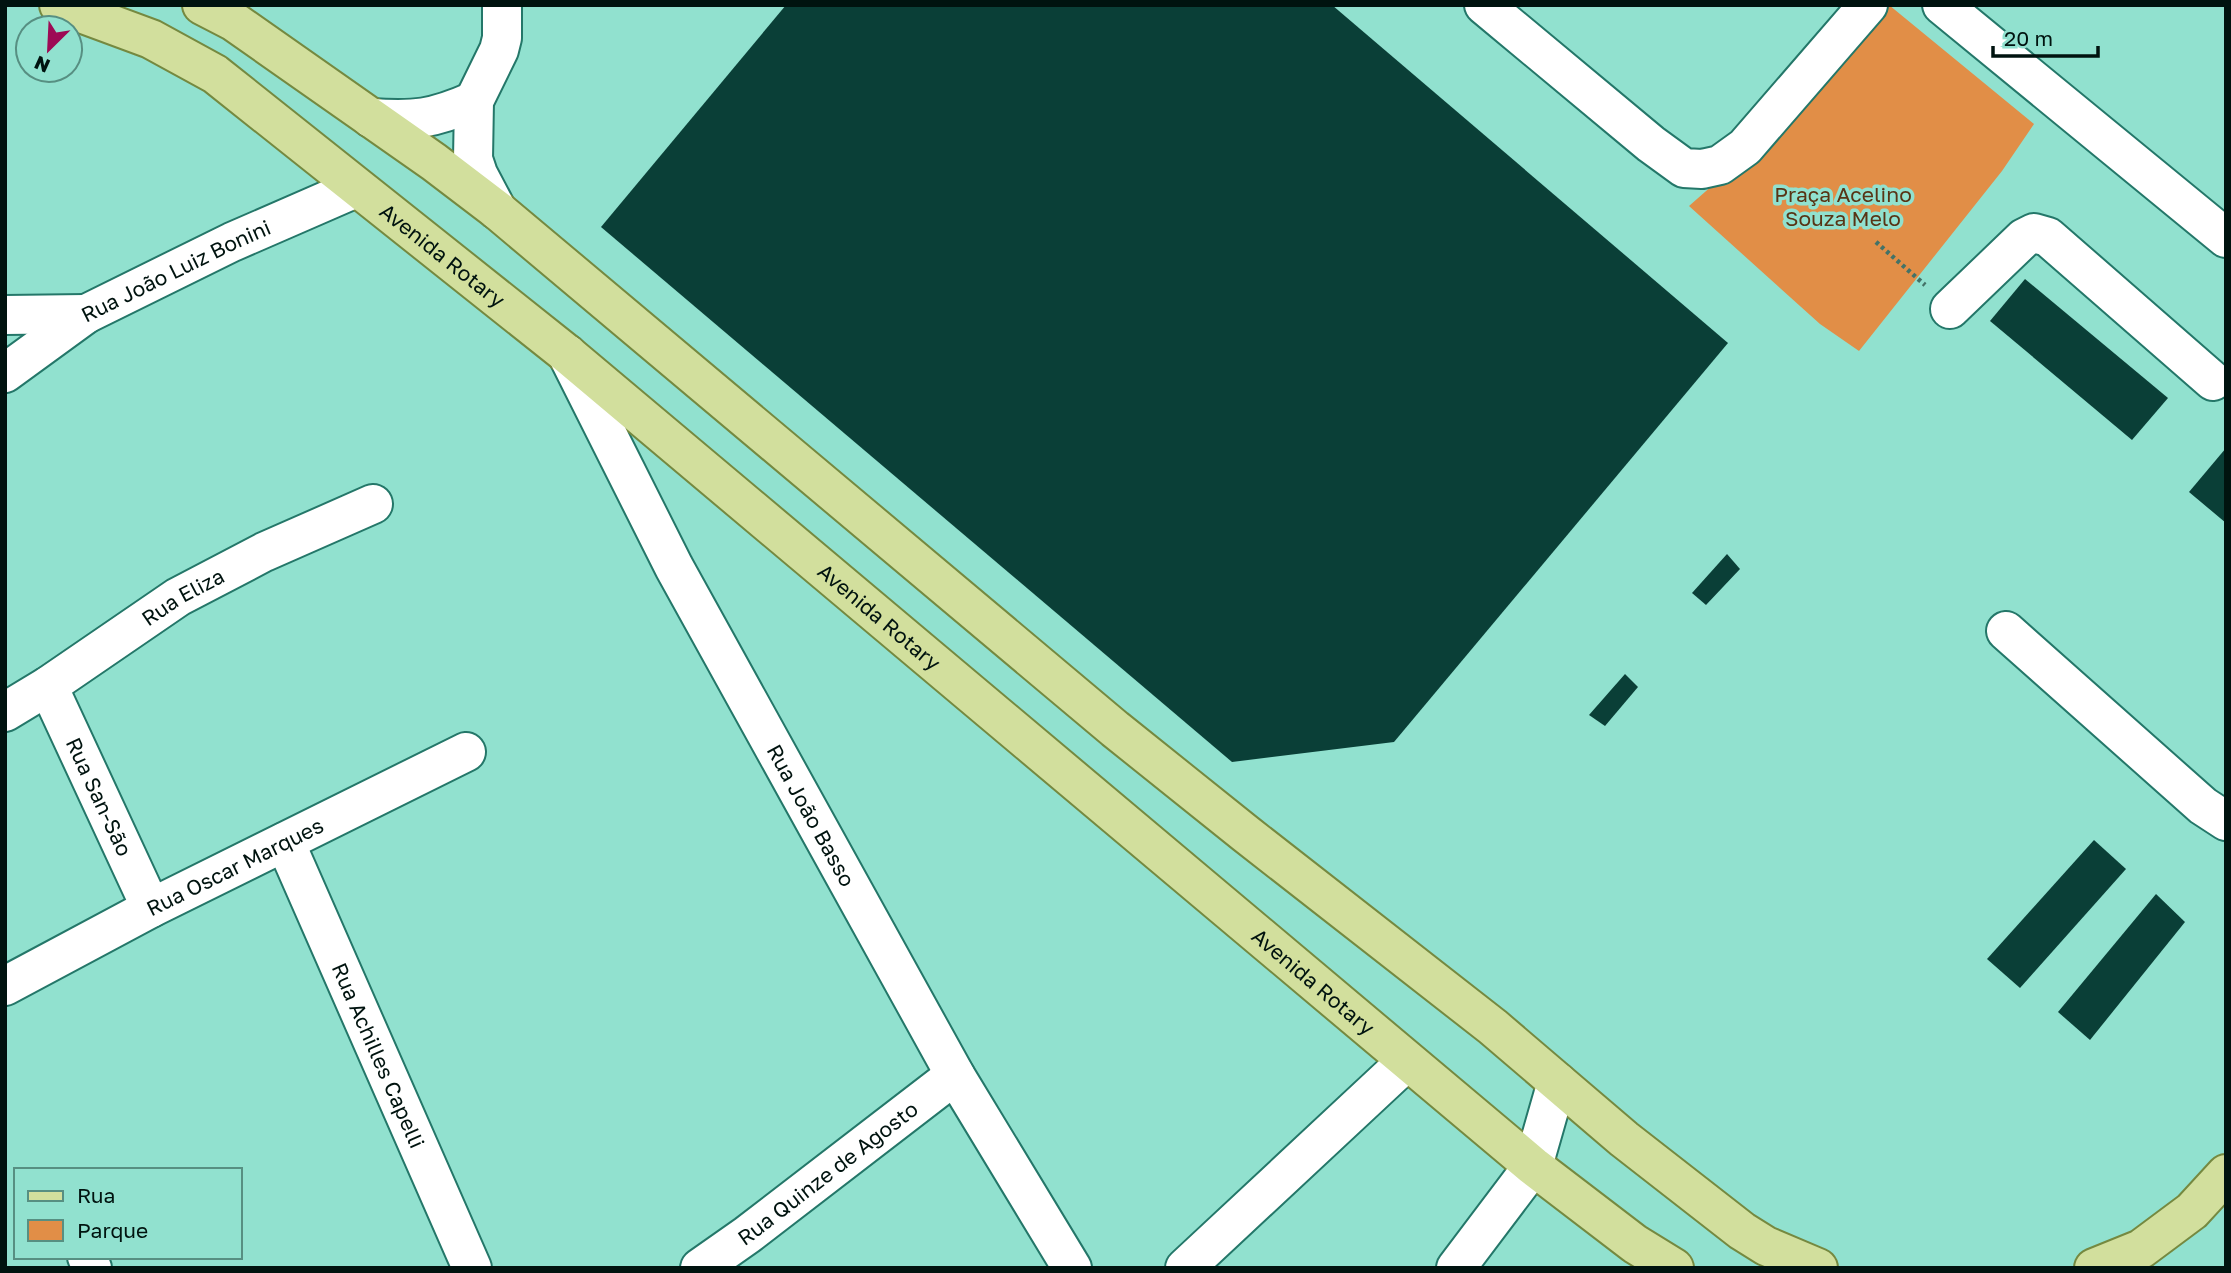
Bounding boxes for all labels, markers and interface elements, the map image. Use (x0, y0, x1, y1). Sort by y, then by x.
north arrow (14, 14, 84, 84)
scale bar (1993, 14, 2098, 58)
text: 20 m (2004, 25, 2053, 51)
text: N (31, 52, 53, 78)
park label: Praça Acelino Souza Melo (1774, 181, 1912, 231)
street label: Avenida Rotary (375, 197, 511, 313)
street label: Rua João Luiz Bonini (77, 214, 275, 327)
street label: Avenida Rotary (813, 558, 946, 676)
street label: Rua Eliza (136, 562, 228, 631)
street label: Rua San-São (61, 733, 138, 860)
street label: Rua João Basso (762, 740, 861, 891)
street label: Rua Oscar Marques (142, 812, 327, 921)
street label: Avenida Rotary (1247, 922, 1380, 1041)
street label: Rua Achilles Capelli (327, 959, 431, 1152)
street label: Rua Quinze de Agosto (732, 1096, 923, 1251)
legend (14, 1168, 242, 1259)
text: Rua (77, 1182, 115, 1208)
text: Parque (77, 1217, 148, 1243)

